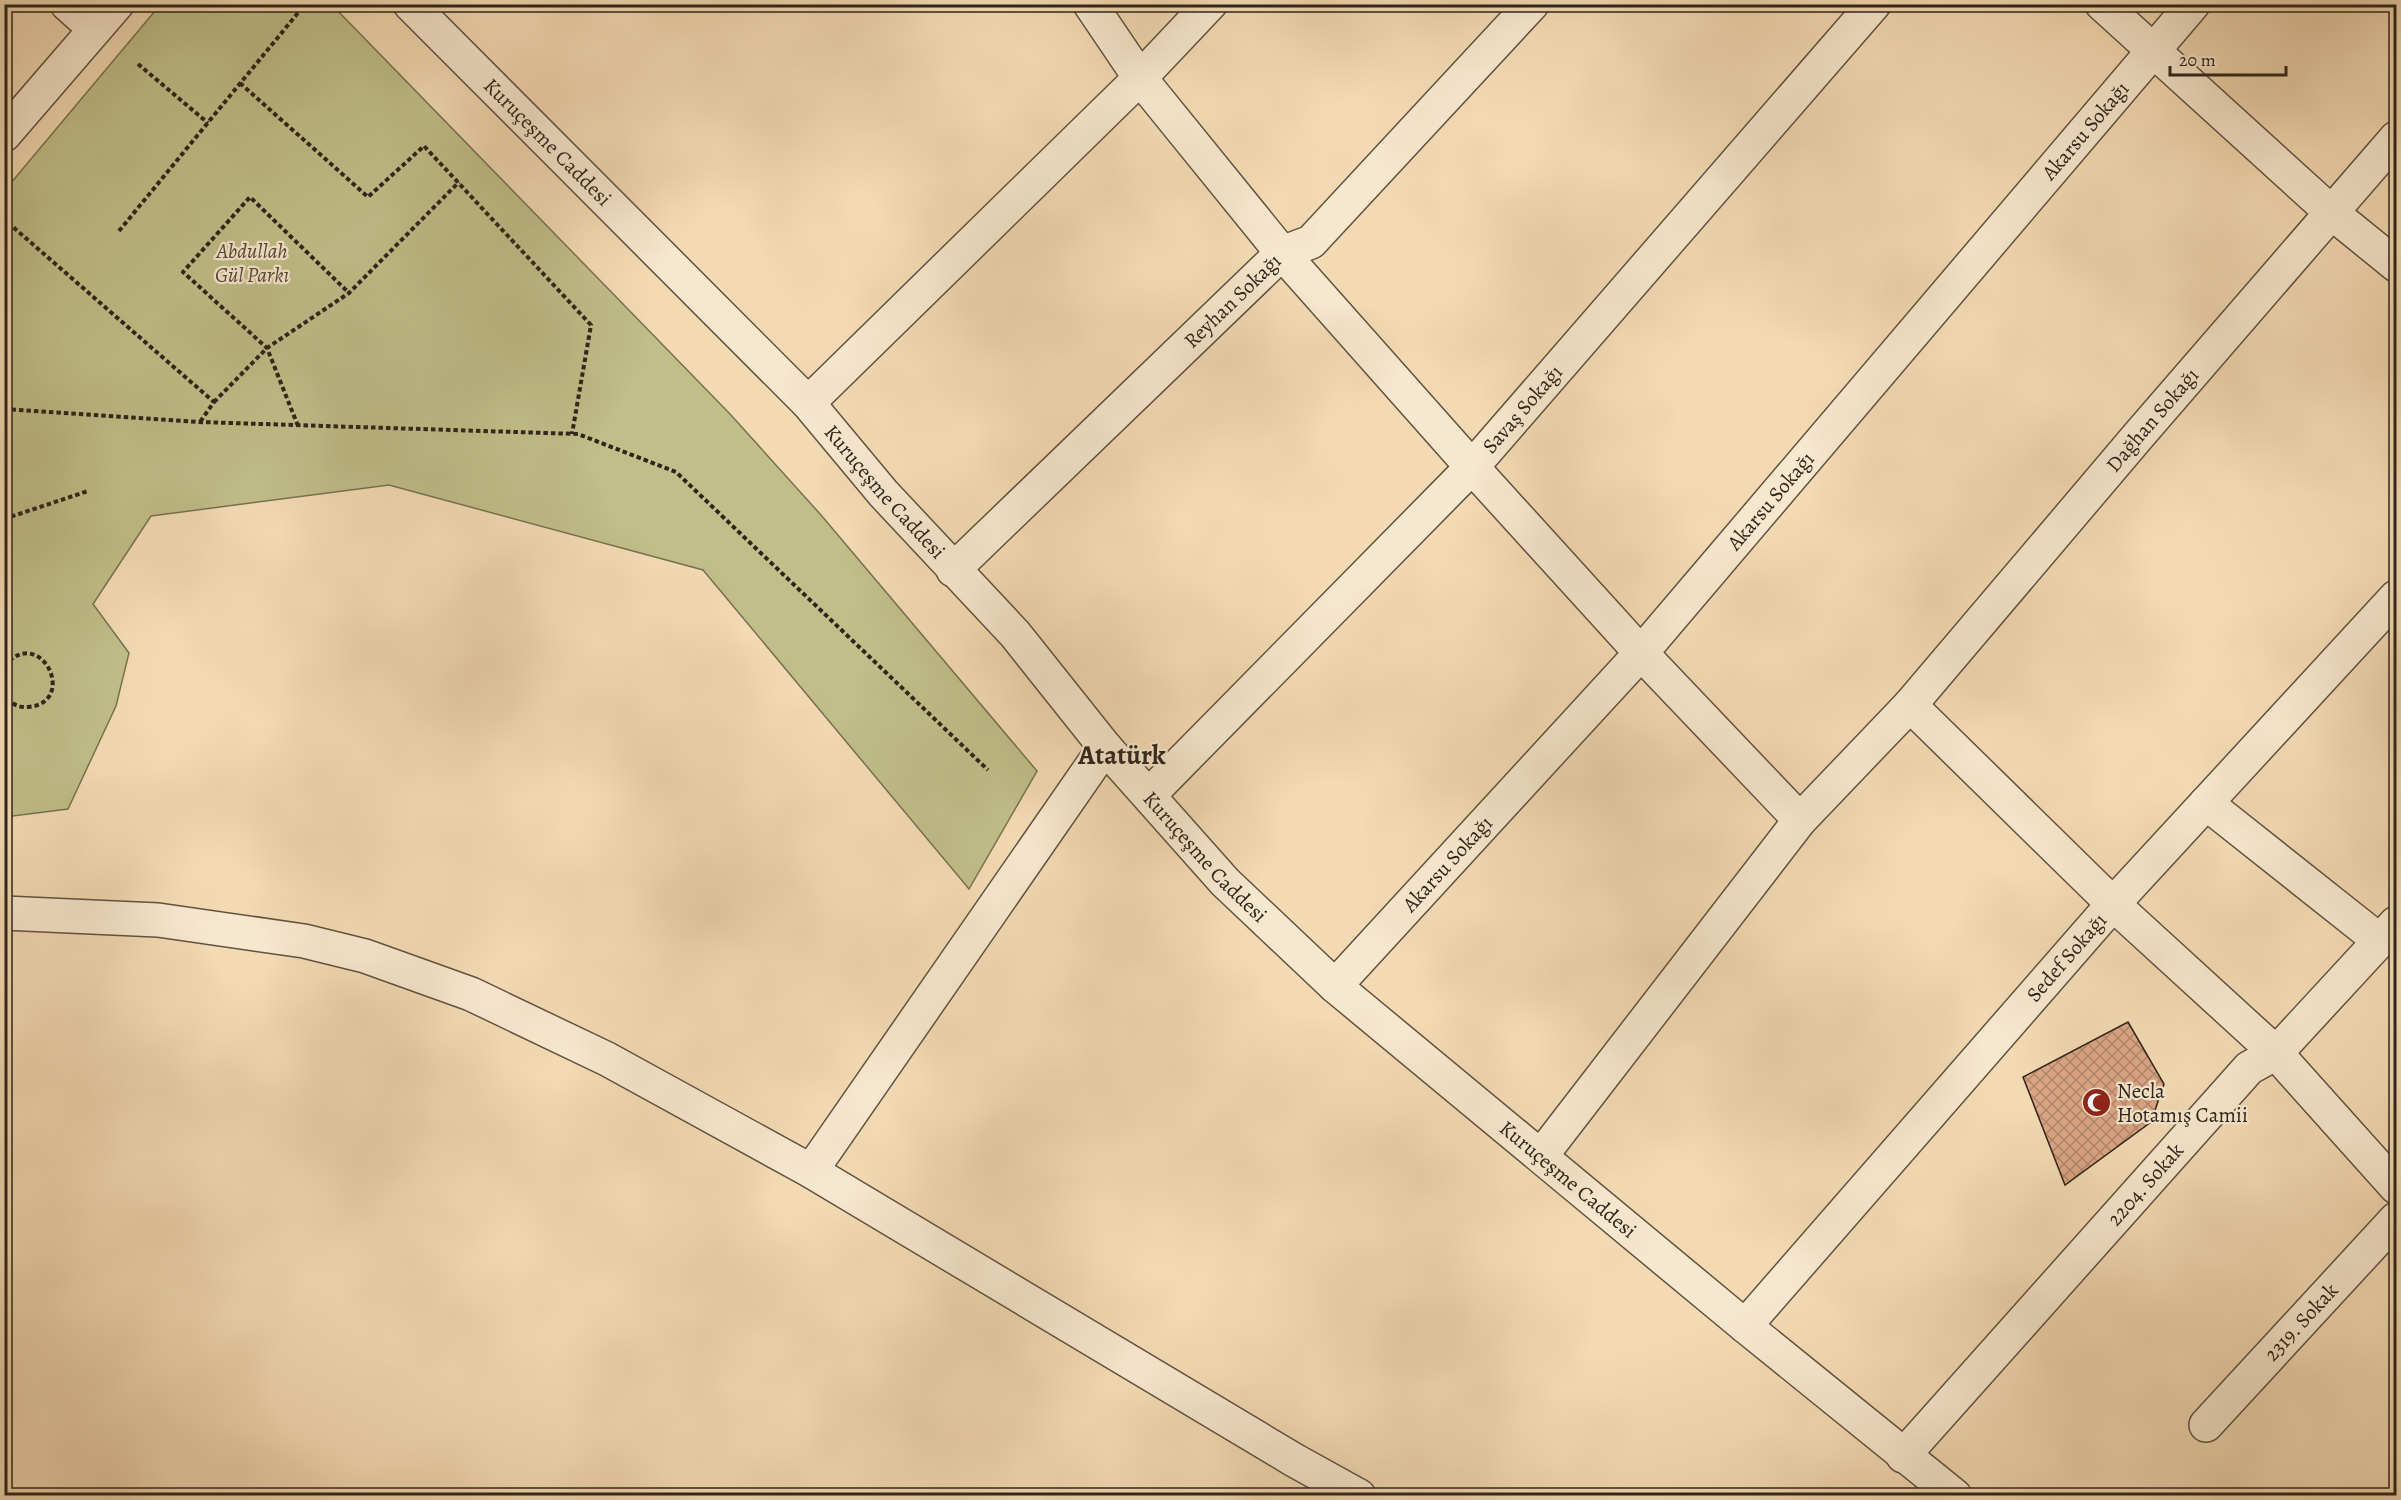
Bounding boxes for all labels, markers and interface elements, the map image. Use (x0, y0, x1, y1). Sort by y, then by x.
scale bar (2170, 39, 2286, 77)
text: 20 m (2179, 48, 2216, 72)
street label: Kuruçeşme Caddesi (478, 72, 618, 212)
street label: Akarsu Sokağı (2035, 75, 2135, 187)
park label: Abdullah Gül Parkı (215, 237, 289, 289)
street label: Reyhan Sokağı (1178, 247, 1287, 354)
street label: Savaş Sokağı (1476, 359, 1569, 459)
street label: Dağhan Sokağı (2099, 362, 2205, 478)
street label: Kuruçeşme Caddesi (818, 419, 952, 565)
street label: Akarsu Sokağı (1720, 446, 1820, 557)
district label: Atatürk (1077, 737, 1166, 773)
street label: Kuruçeşme Caddesi (1137, 785, 1273, 929)
street label: Akarsu Sokağı (1395, 810, 1499, 919)
street label: Sedef Sokağı (2020, 907, 2113, 1008)
place label: Necla Hotamış Camii (2117, 1077, 2248, 1129)
mosque icon: Necla Hotamış Camii (2080, 1087, 2112, 1119)
street label: Kuruçeşme Caddesi (1493, 1114, 1643, 1244)
street label: 2204. Sokak (2101, 1136, 2190, 1232)
street label: 2319. Sokak (2258, 1276, 2345, 1367)

